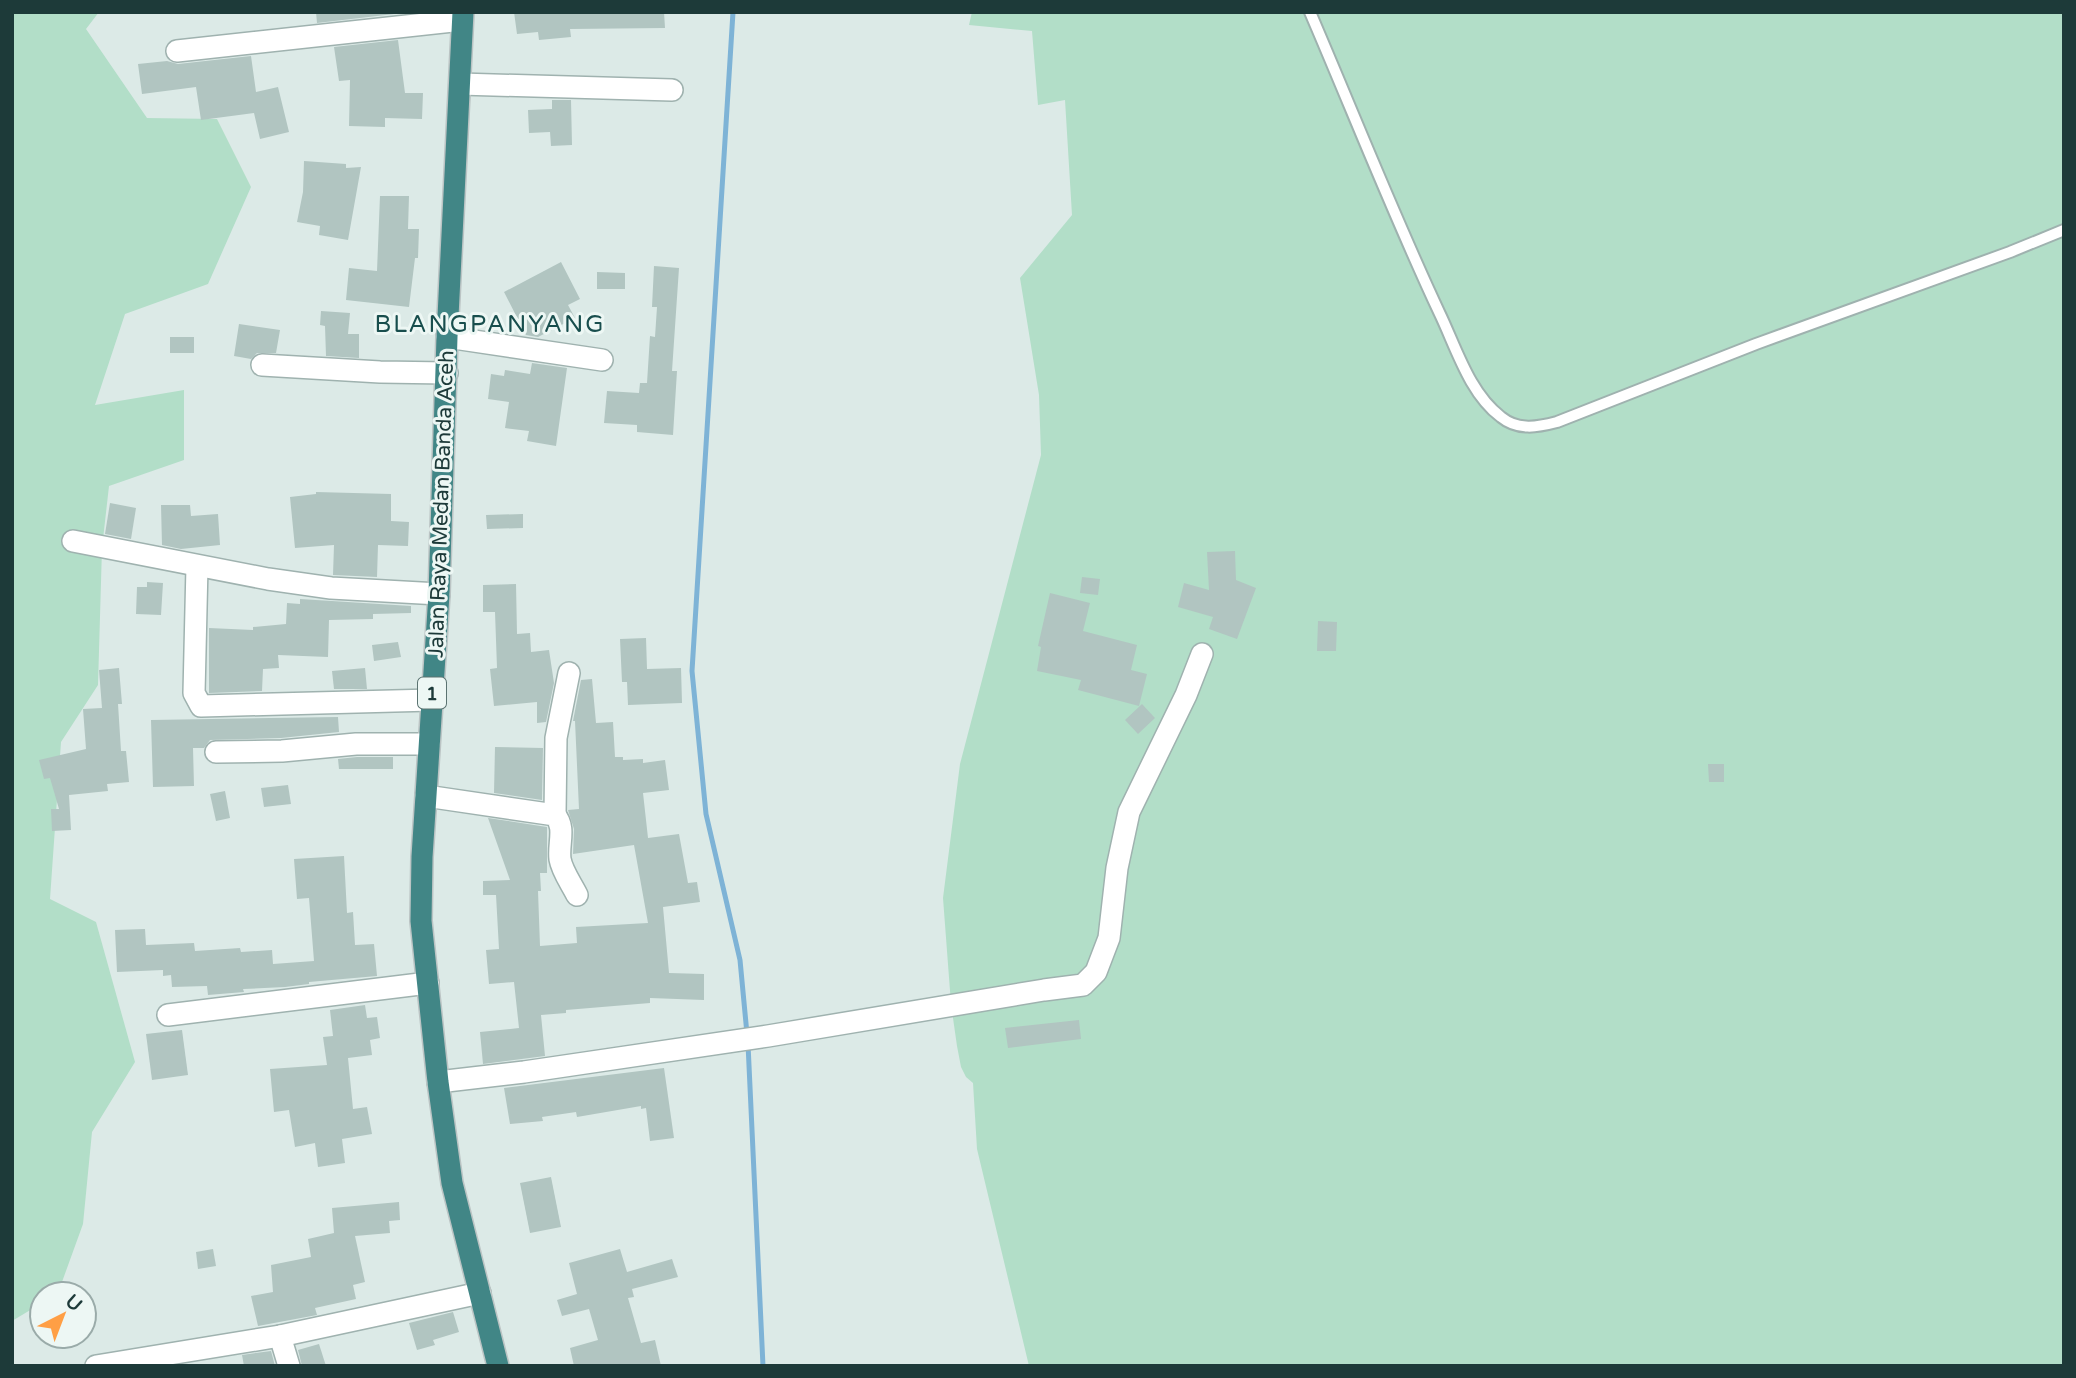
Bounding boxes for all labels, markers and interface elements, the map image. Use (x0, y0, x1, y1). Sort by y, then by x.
district label: BLANGPANYANG (375, 310, 605, 339)
street label: Jalan Raya Medan Banda Aceh (424, 350, 459, 658)
road number: 1 (418, 678, 446, 708)
north arrow (28, 1280, 98, 1350)
text: U (61, 1290, 86, 1316)

